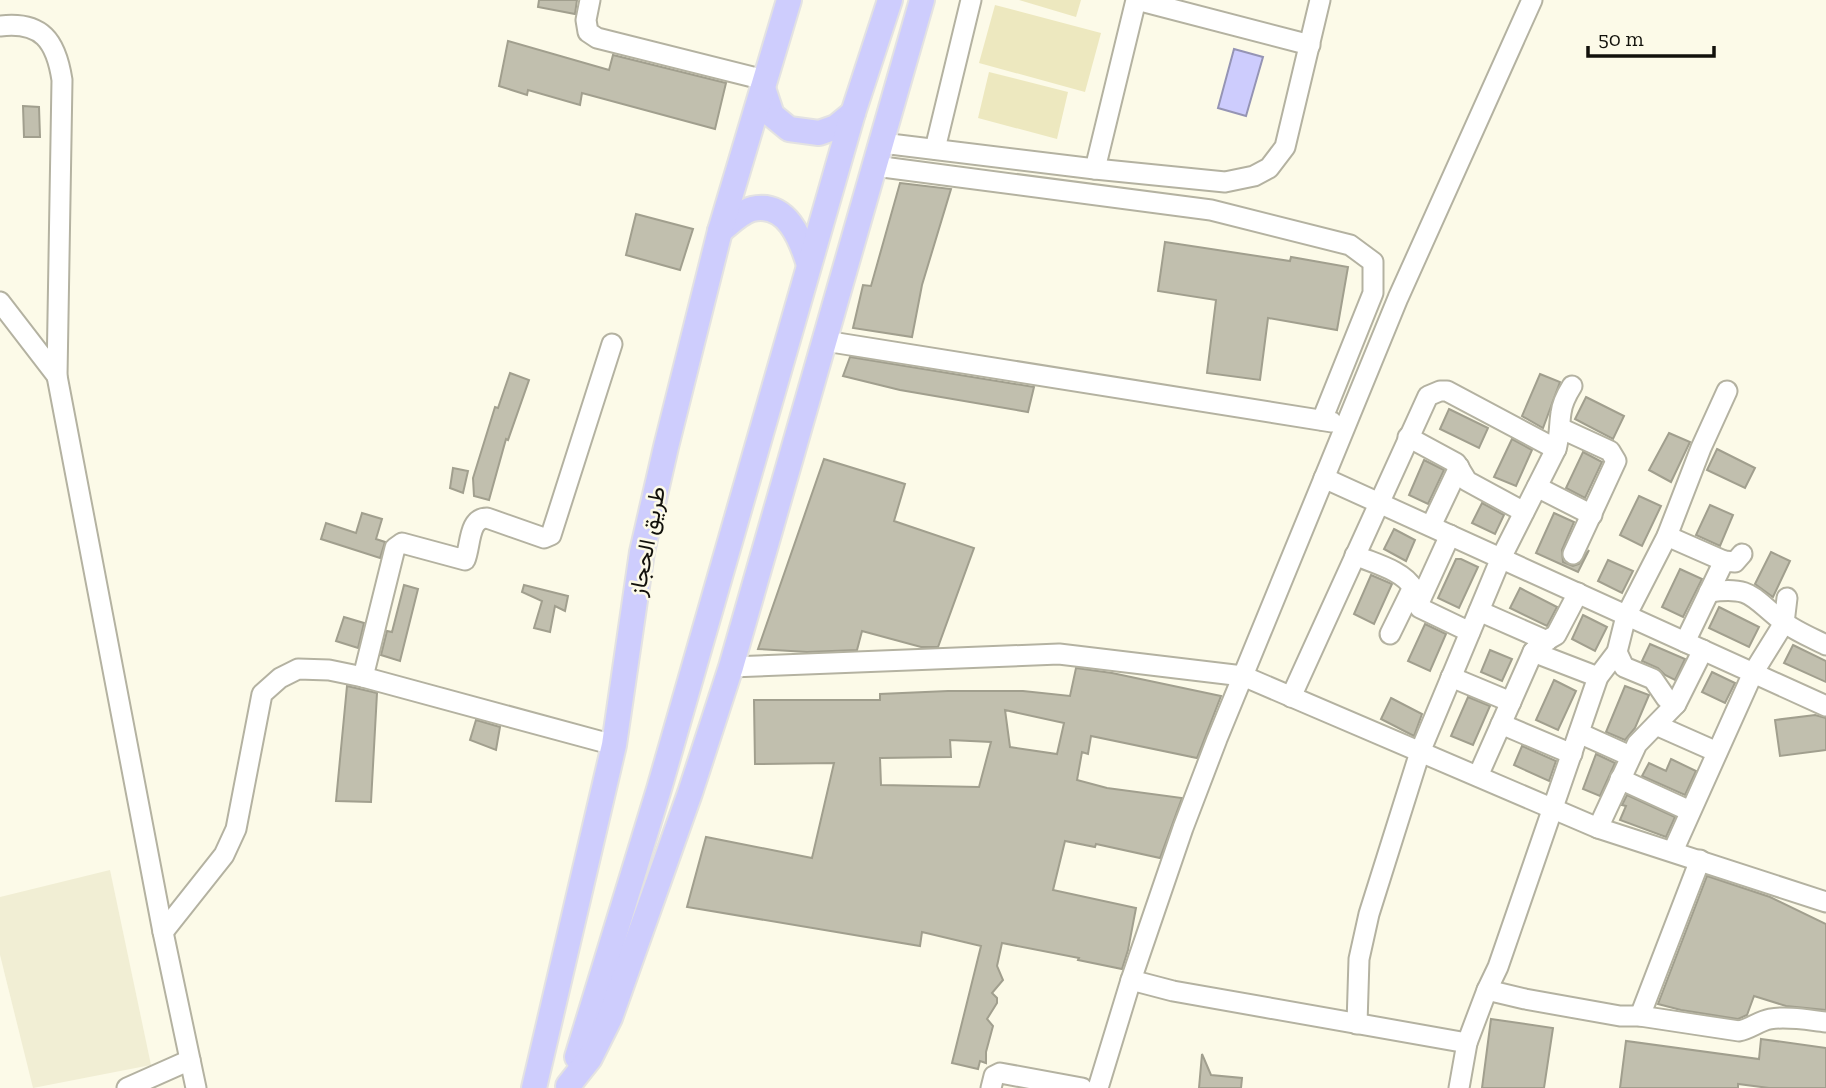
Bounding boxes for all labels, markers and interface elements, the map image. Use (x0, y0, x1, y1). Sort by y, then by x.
scale bar (1588, 14, 1714, 58)
text: 50 m (1598, 26, 1644, 51)
street label: طريق الحجاز (622, 484, 672, 599)

